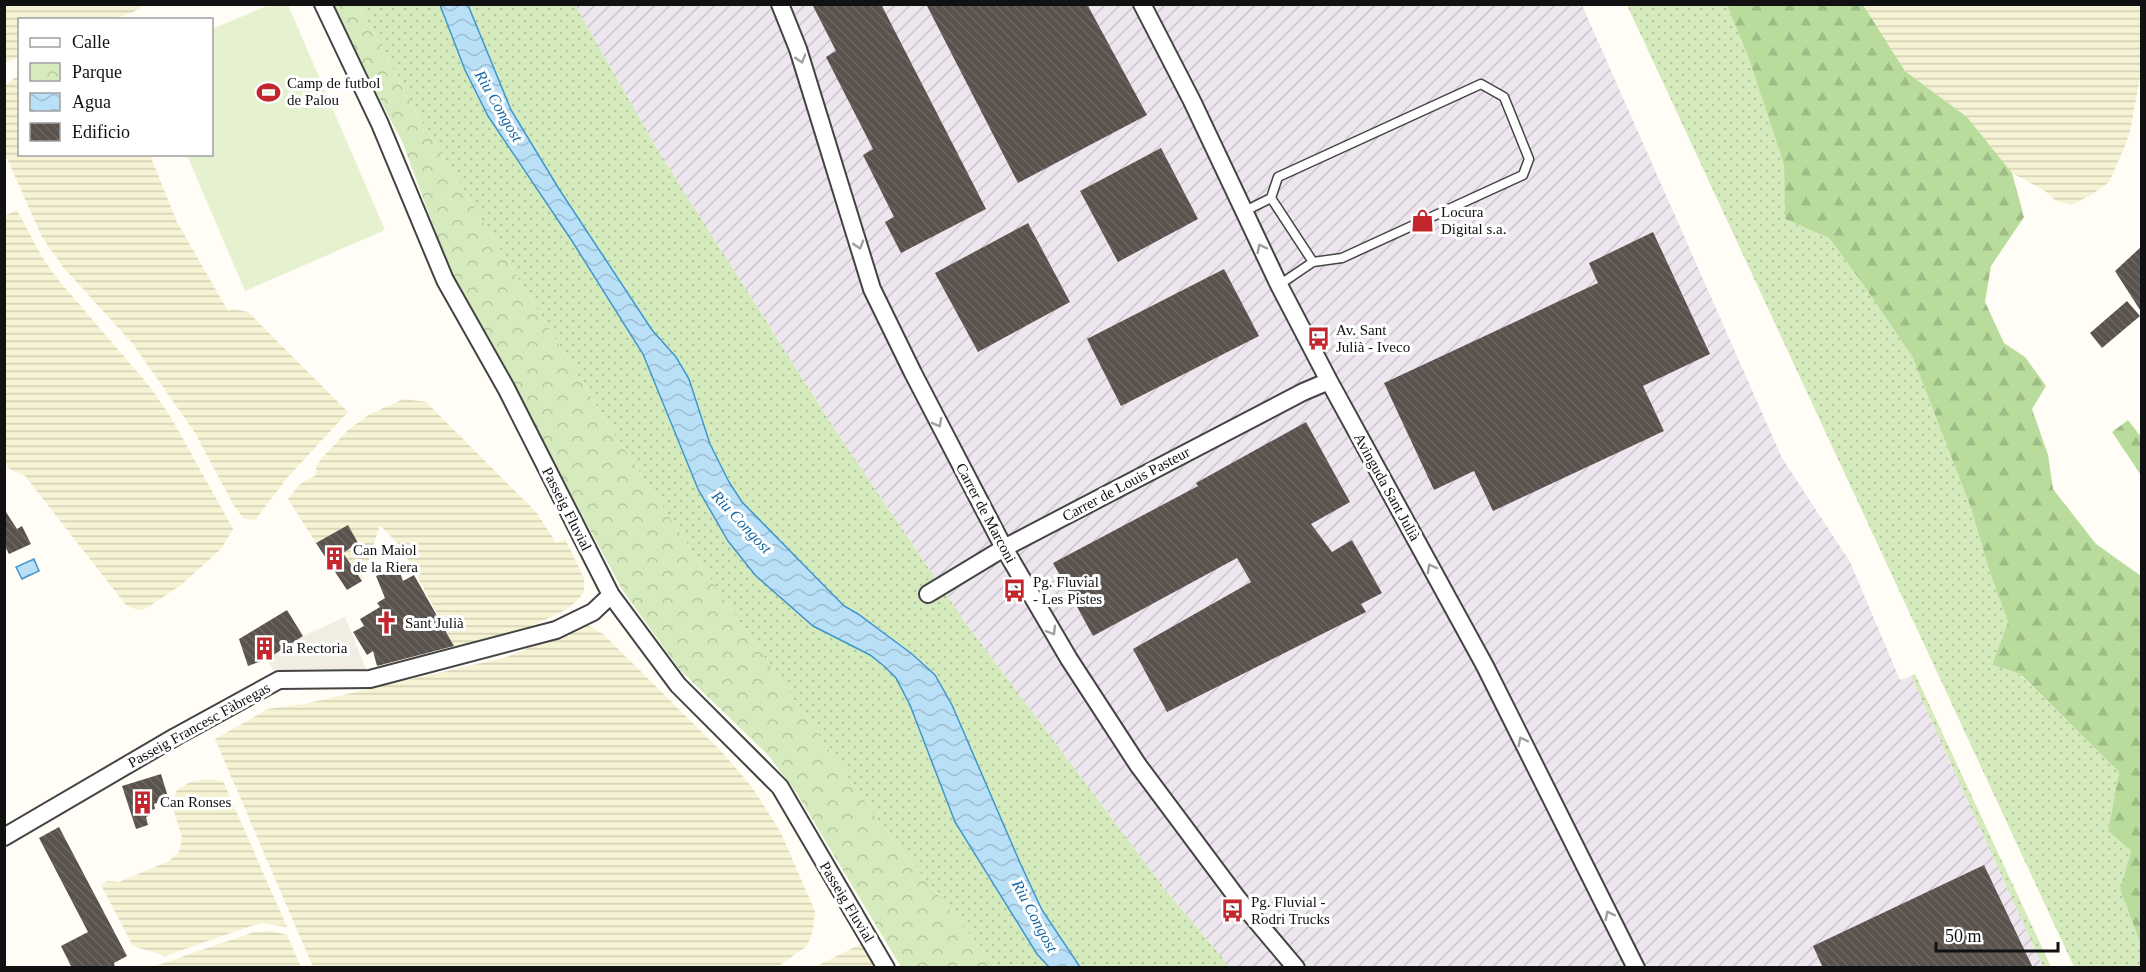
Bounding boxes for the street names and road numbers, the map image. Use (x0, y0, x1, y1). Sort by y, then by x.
street label: Avinguda Sant Julià (1351, 430, 1423, 544)
street label: Carrer de Louis Pasteur (1060, 444, 1192, 524)
street label: Carrer de Marconi (953, 460, 1019, 566)
street label: Passeig Fluvial (539, 465, 595, 553)
street label: Passeig Francesc Fàbregas (125, 679, 273, 771)
street label: Passeig Fluvial (817, 859, 877, 945)

